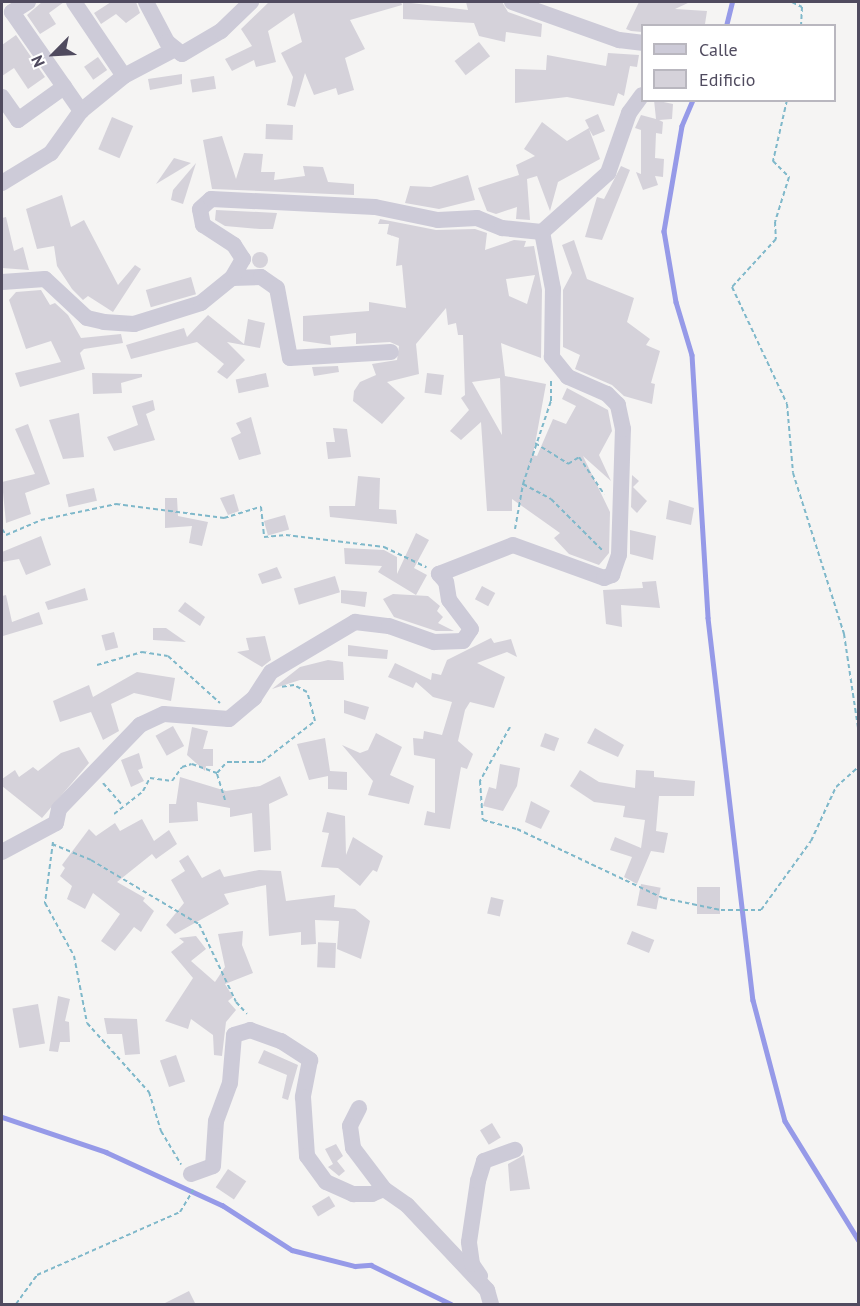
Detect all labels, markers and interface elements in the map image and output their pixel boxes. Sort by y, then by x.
north arrow [24,24,84,84]
legend [641,24,836,102]
text: Calle [699,38,738,61]
text: N [26,52,49,70]
text: Edificio [699,68,755,91]

